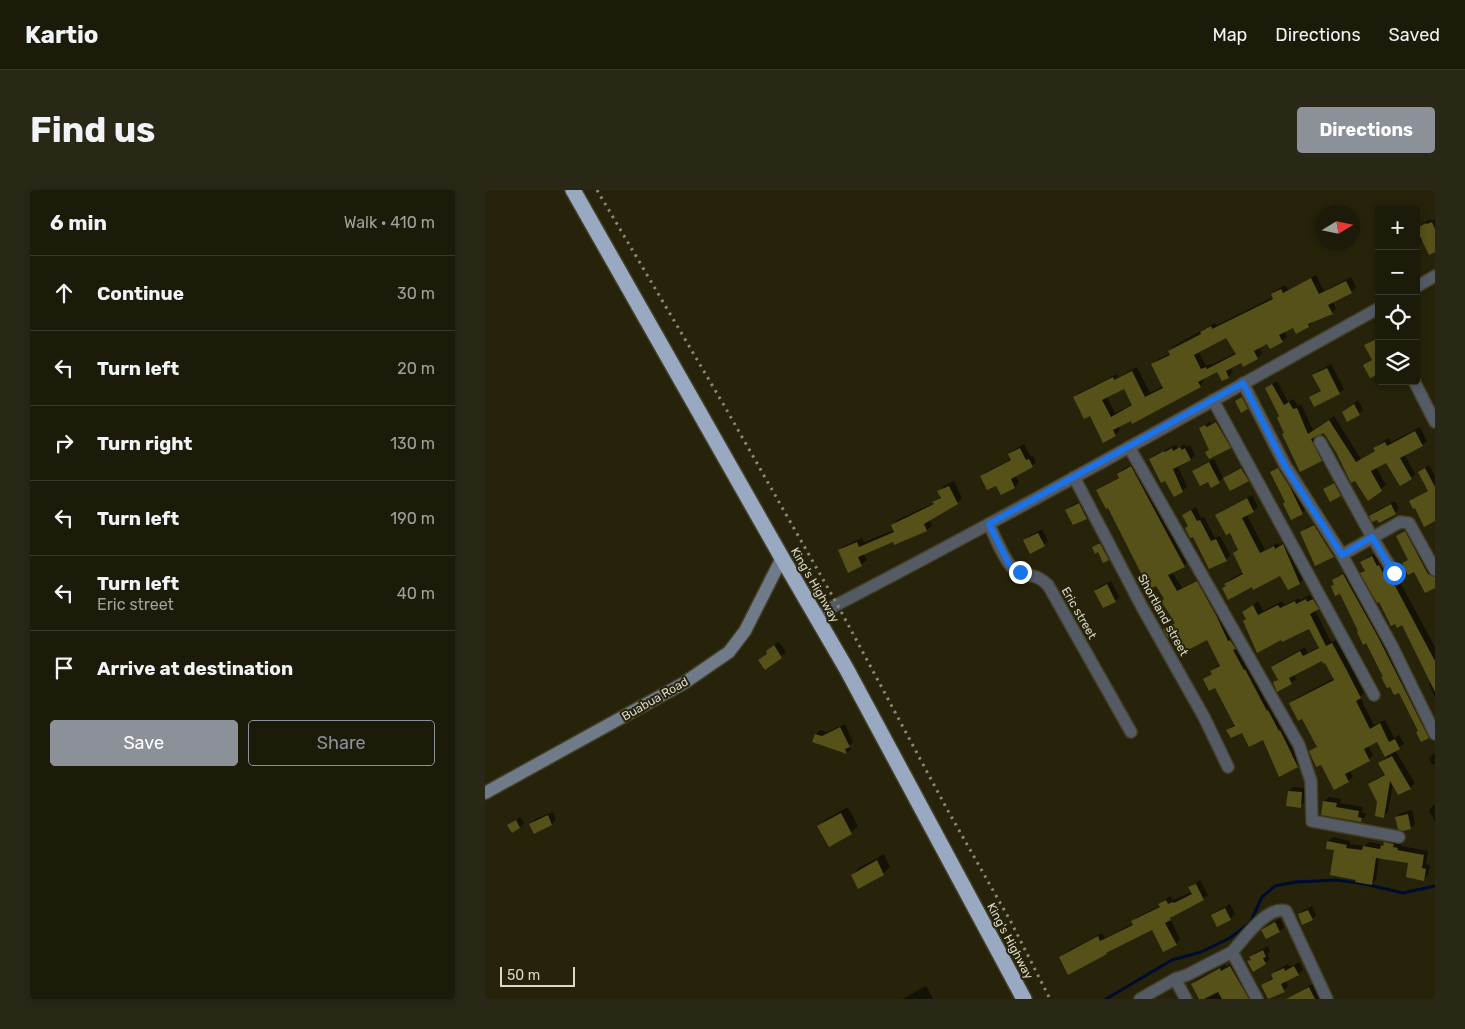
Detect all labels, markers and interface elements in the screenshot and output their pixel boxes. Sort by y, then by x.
text: Kartio [25,21,99,49]
text: Map [1212,24,1247,46]
text: Directions [1275,24,1361,46]
text: Saved [1389,24,1440,46]
button: Directions [1297,107,1435,153]
text: Find us [30,109,155,151]
north arrow [1315,205,1360,250]
map controls [1375,205,1420,385]
button: + [1375,205,1420,250]
text: 6 min [50,210,107,235]
text: Walk · 410 m [344,213,435,232]
button: − [1375,250,1420,295]
icon: ahead [50,279,78,307]
text: Continue [97,282,184,305]
text: 30 m [397,284,435,303]
button: locate [1375,295,1420,340]
button: layers [1375,340,1420,385]
icon: left [50,354,78,382]
text: Turn left [97,357,179,380]
text: 20 m [397,359,435,378]
icon: right [50,429,78,457]
text: Turn right [97,432,192,455]
text: 130 m [390,434,435,453]
icon: left [50,504,78,532]
text: Turn left [97,507,179,530]
text: 190 m [390,509,435,528]
street label: King's Highway [788,545,842,625]
route end [1009,561,1032,584]
route start [1383,562,1406,585]
text: Turn left [97,572,179,595]
street label: Shortland street [1135,572,1191,659]
icon: left [50,579,78,607]
text: 40 m [397,584,435,603]
street label: Eric street [1059,585,1100,642]
text: Eric street [97,595,174,614]
icon: arrive [50,654,78,682]
text: Arrive at destination [97,657,293,680]
street label: Buabua Road [619,674,691,724]
button: Save [50,720,238,766]
button: Share [248,720,435,766]
street label: King's Highway [984,900,1036,982]
scale bar [500,964,575,987]
text: 50 m [507,967,540,984]

